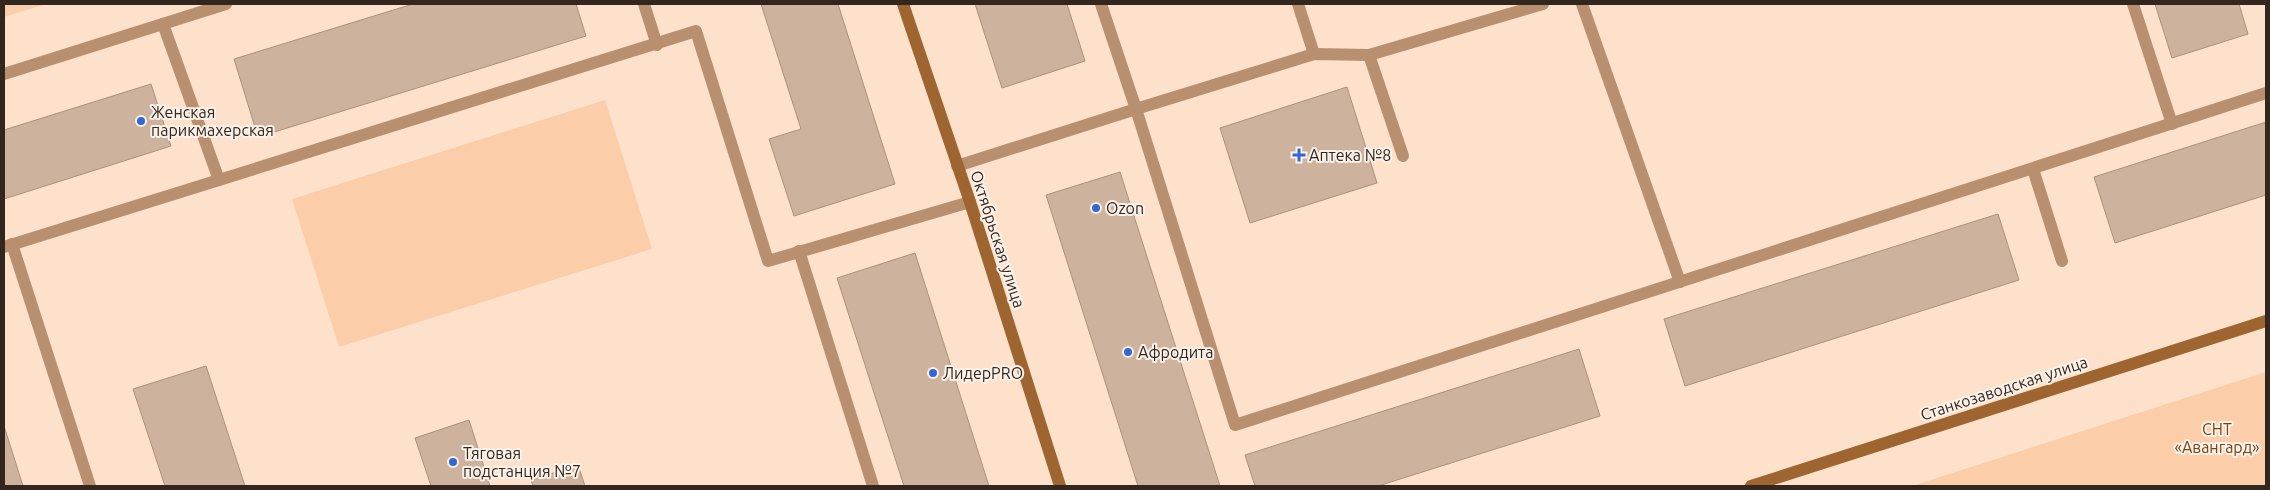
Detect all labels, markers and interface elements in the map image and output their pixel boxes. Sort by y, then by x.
place label: Женская парикмахерская [151,103,274,139]
marker: Женская парикмахерская [135,115,147,127]
place label: Аптека №8 [1309,146,1391,164]
marker: Аптека №8 [1293,149,1305,161]
street label: Октябрьская улица [967,168,1029,310]
place label: Ozon [1106,199,1144,217]
marker: Ozon [1090,202,1102,214]
place label: Афродита [1138,343,1213,361]
marker: Афродита [1122,346,1134,358]
street label: Станкозаводская улица [1918,352,2090,424]
place label: ЛидерPRO [943,364,1023,382]
marker: ЛидерPRO [927,367,939,379]
park label: СНТ «Авангард» [2174,420,2260,456]
place label: Тяговая подстанция №7 [463,444,581,480]
marker: Тяговая подстанция №7 [447,456,459,468]

